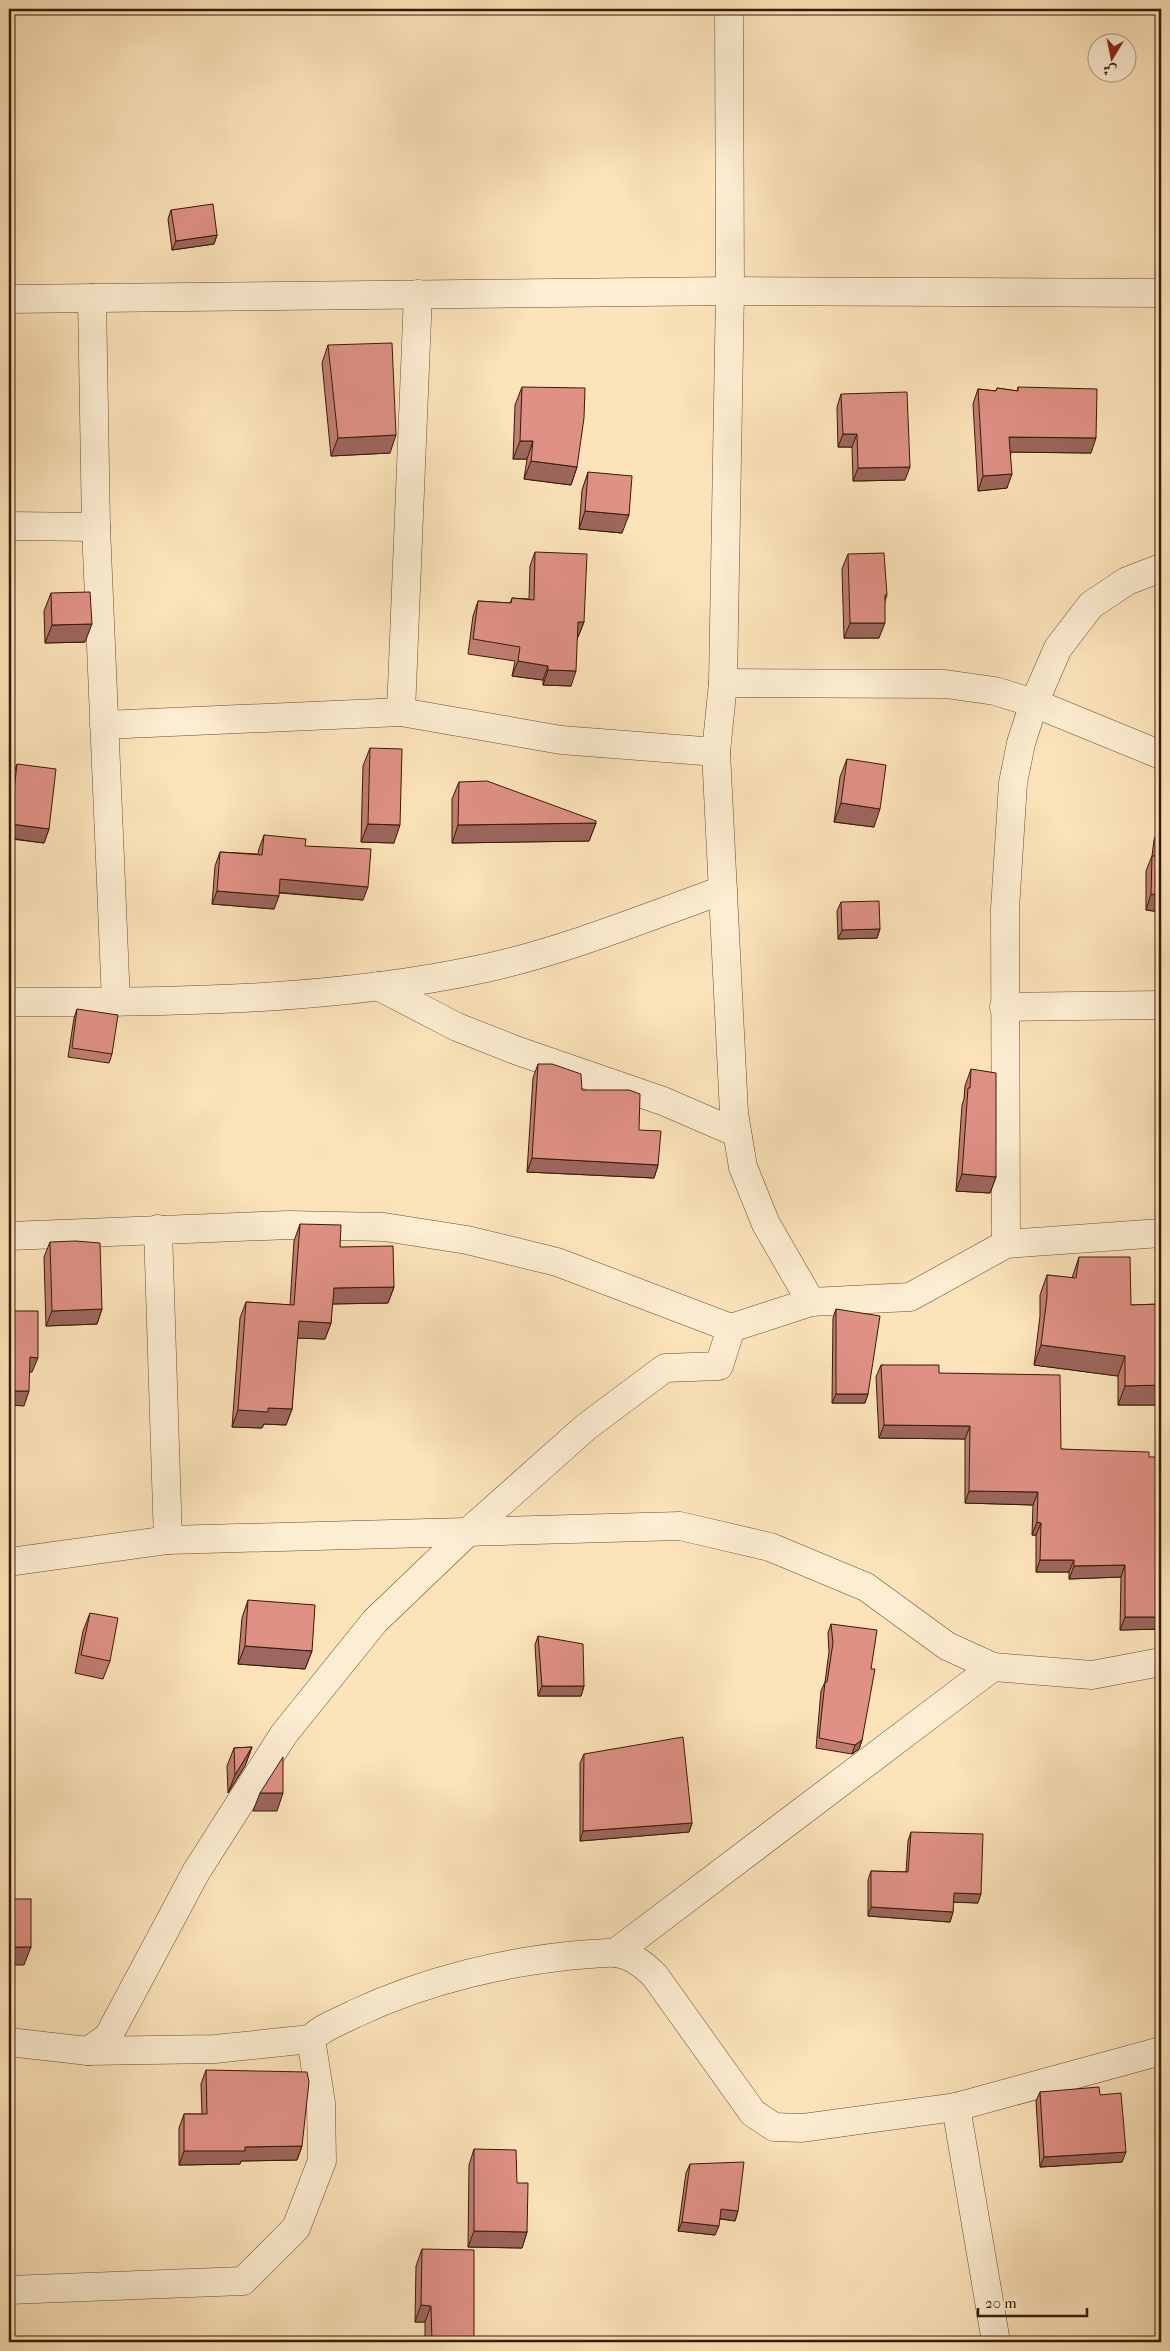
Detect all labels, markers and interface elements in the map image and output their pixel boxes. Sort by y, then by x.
north arrow [1088,32,1138,82]
text: ش [1101,61,1118,80]
scale bar [978,2286,1086,2318]
text: 20 m [985,2294,1017,2312]

